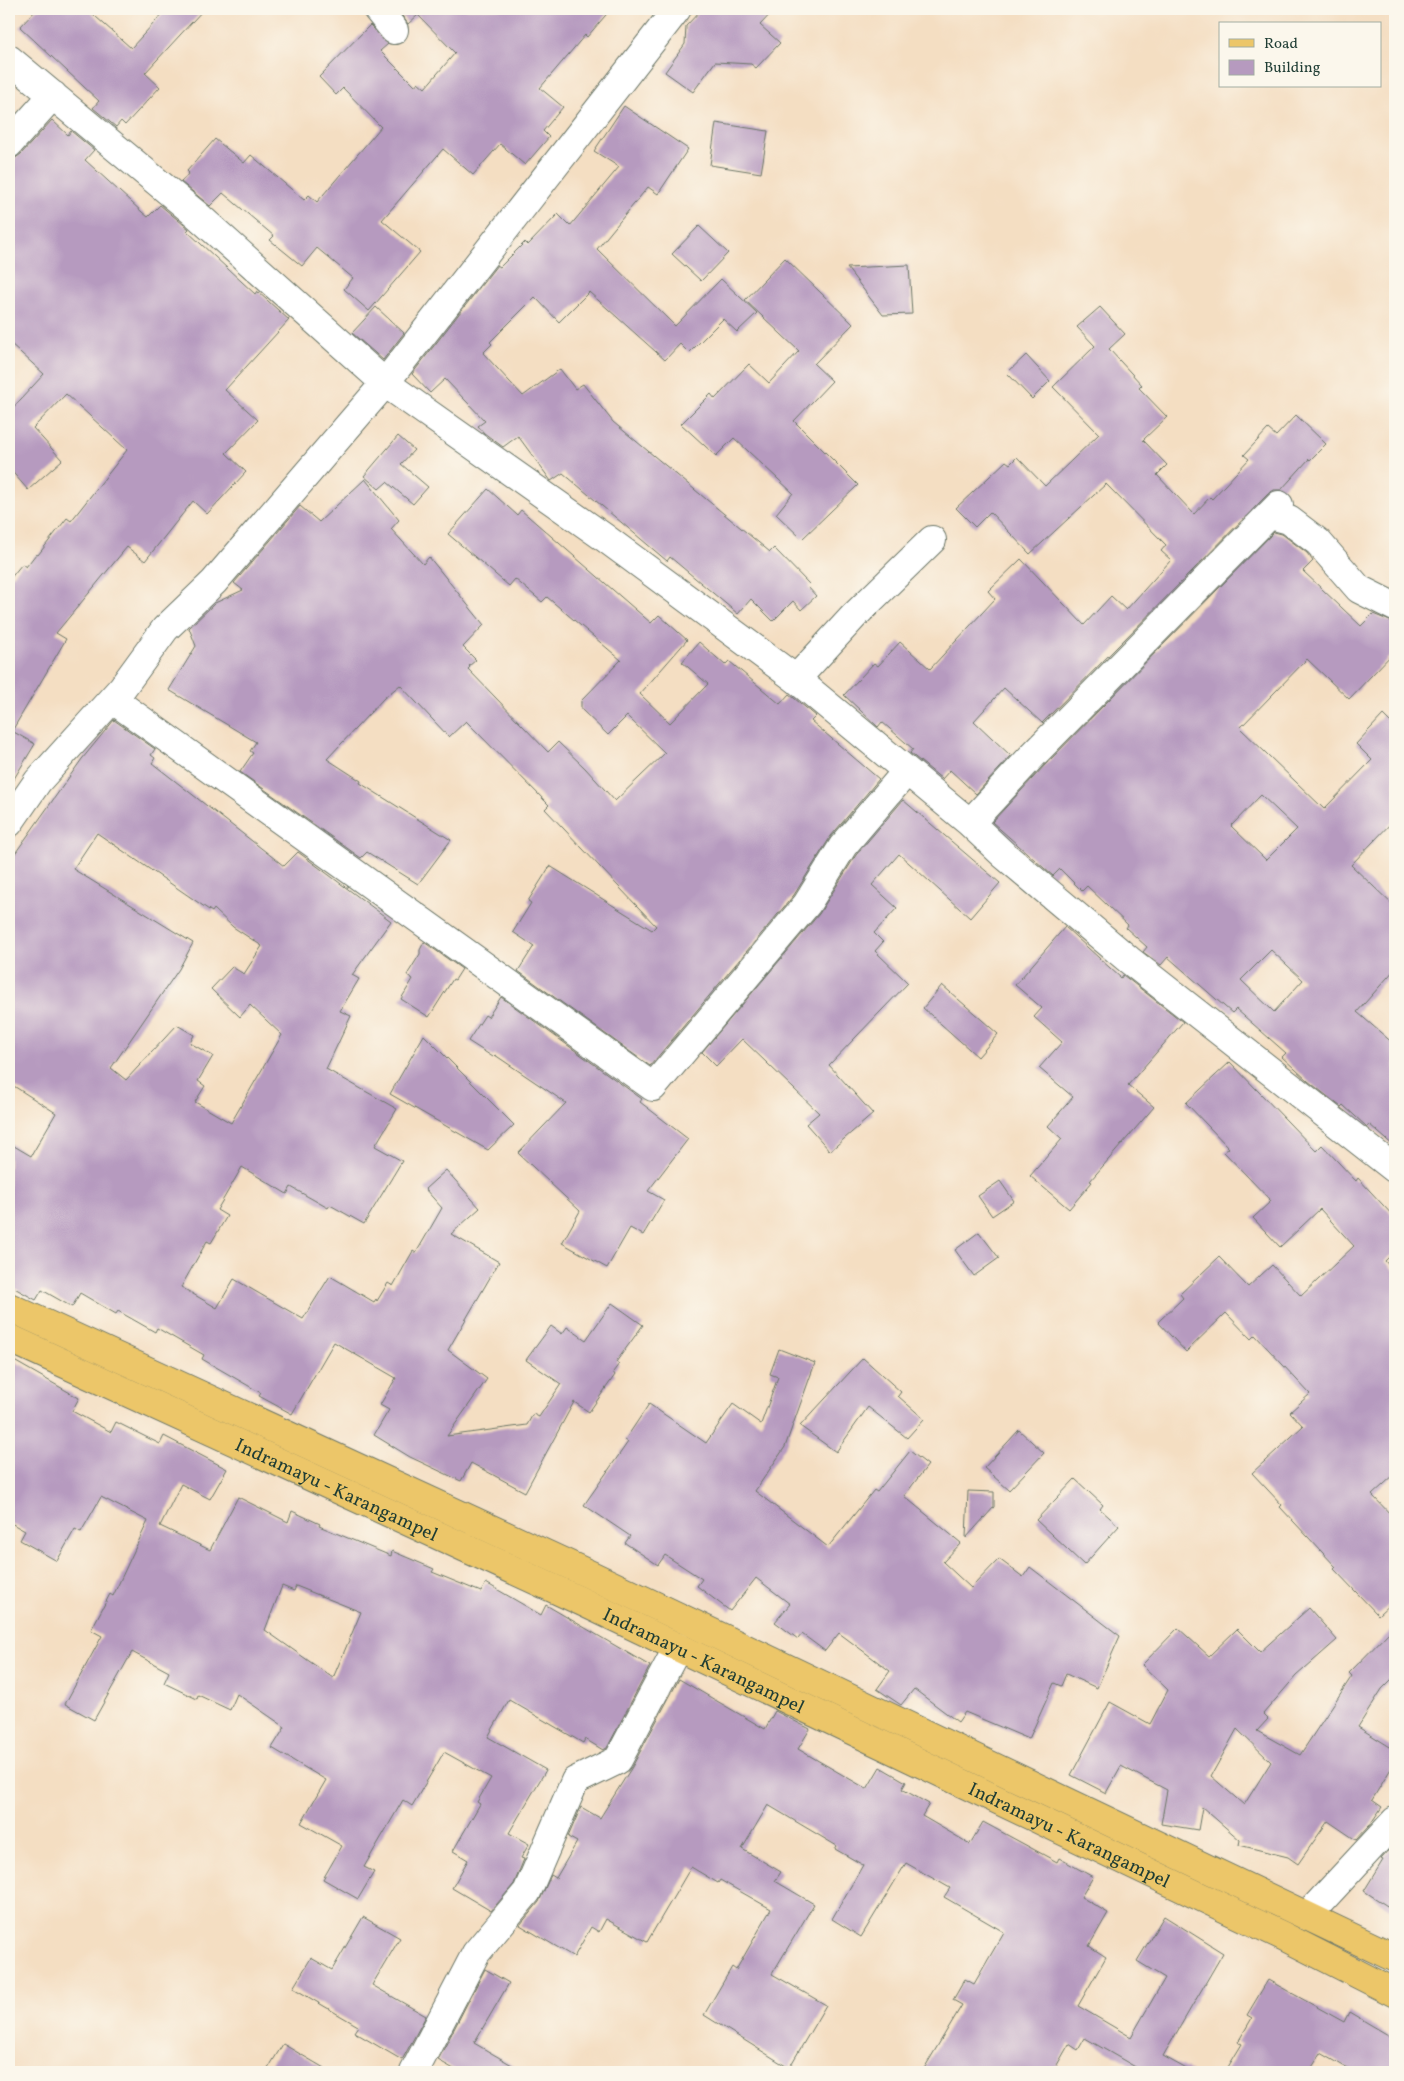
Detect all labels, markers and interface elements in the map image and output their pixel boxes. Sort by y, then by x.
legend [1219,22,1382,88]
text: Road [1264,34,1298,55]
text: Building [1264,58,1321,79]
street label: Indramayu - Karangampel [231,1433,442,1549]
street label: Indramayu - Karangampel [598,1602,809,1721]
street label: Indramayu - Karangampel [964,1777,1174,1895]

